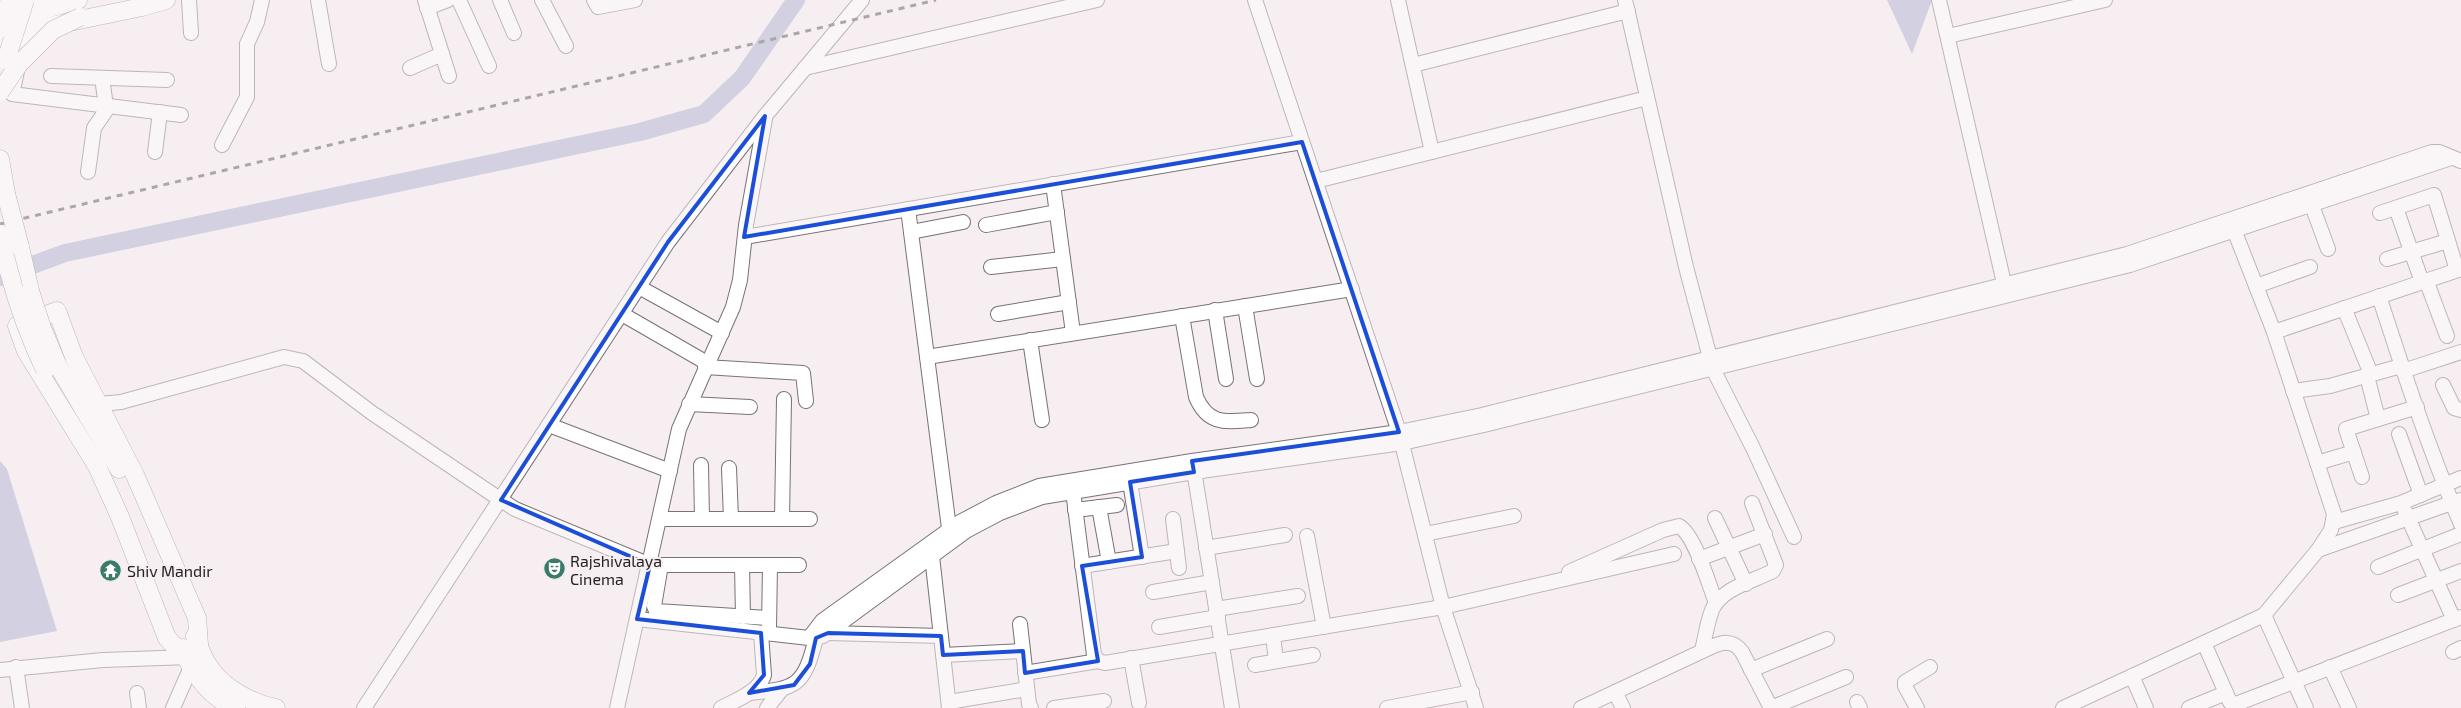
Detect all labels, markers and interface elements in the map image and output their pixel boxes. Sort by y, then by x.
place label: Rajshivalaya Cinema [570,551,662,588]
theatre icon: Rajshivalaya Cinema [542,557,566,581]
temple icon: Shiv Mandir [99,558,123,582]
place label: Shiv Mandir [127,561,213,580]

